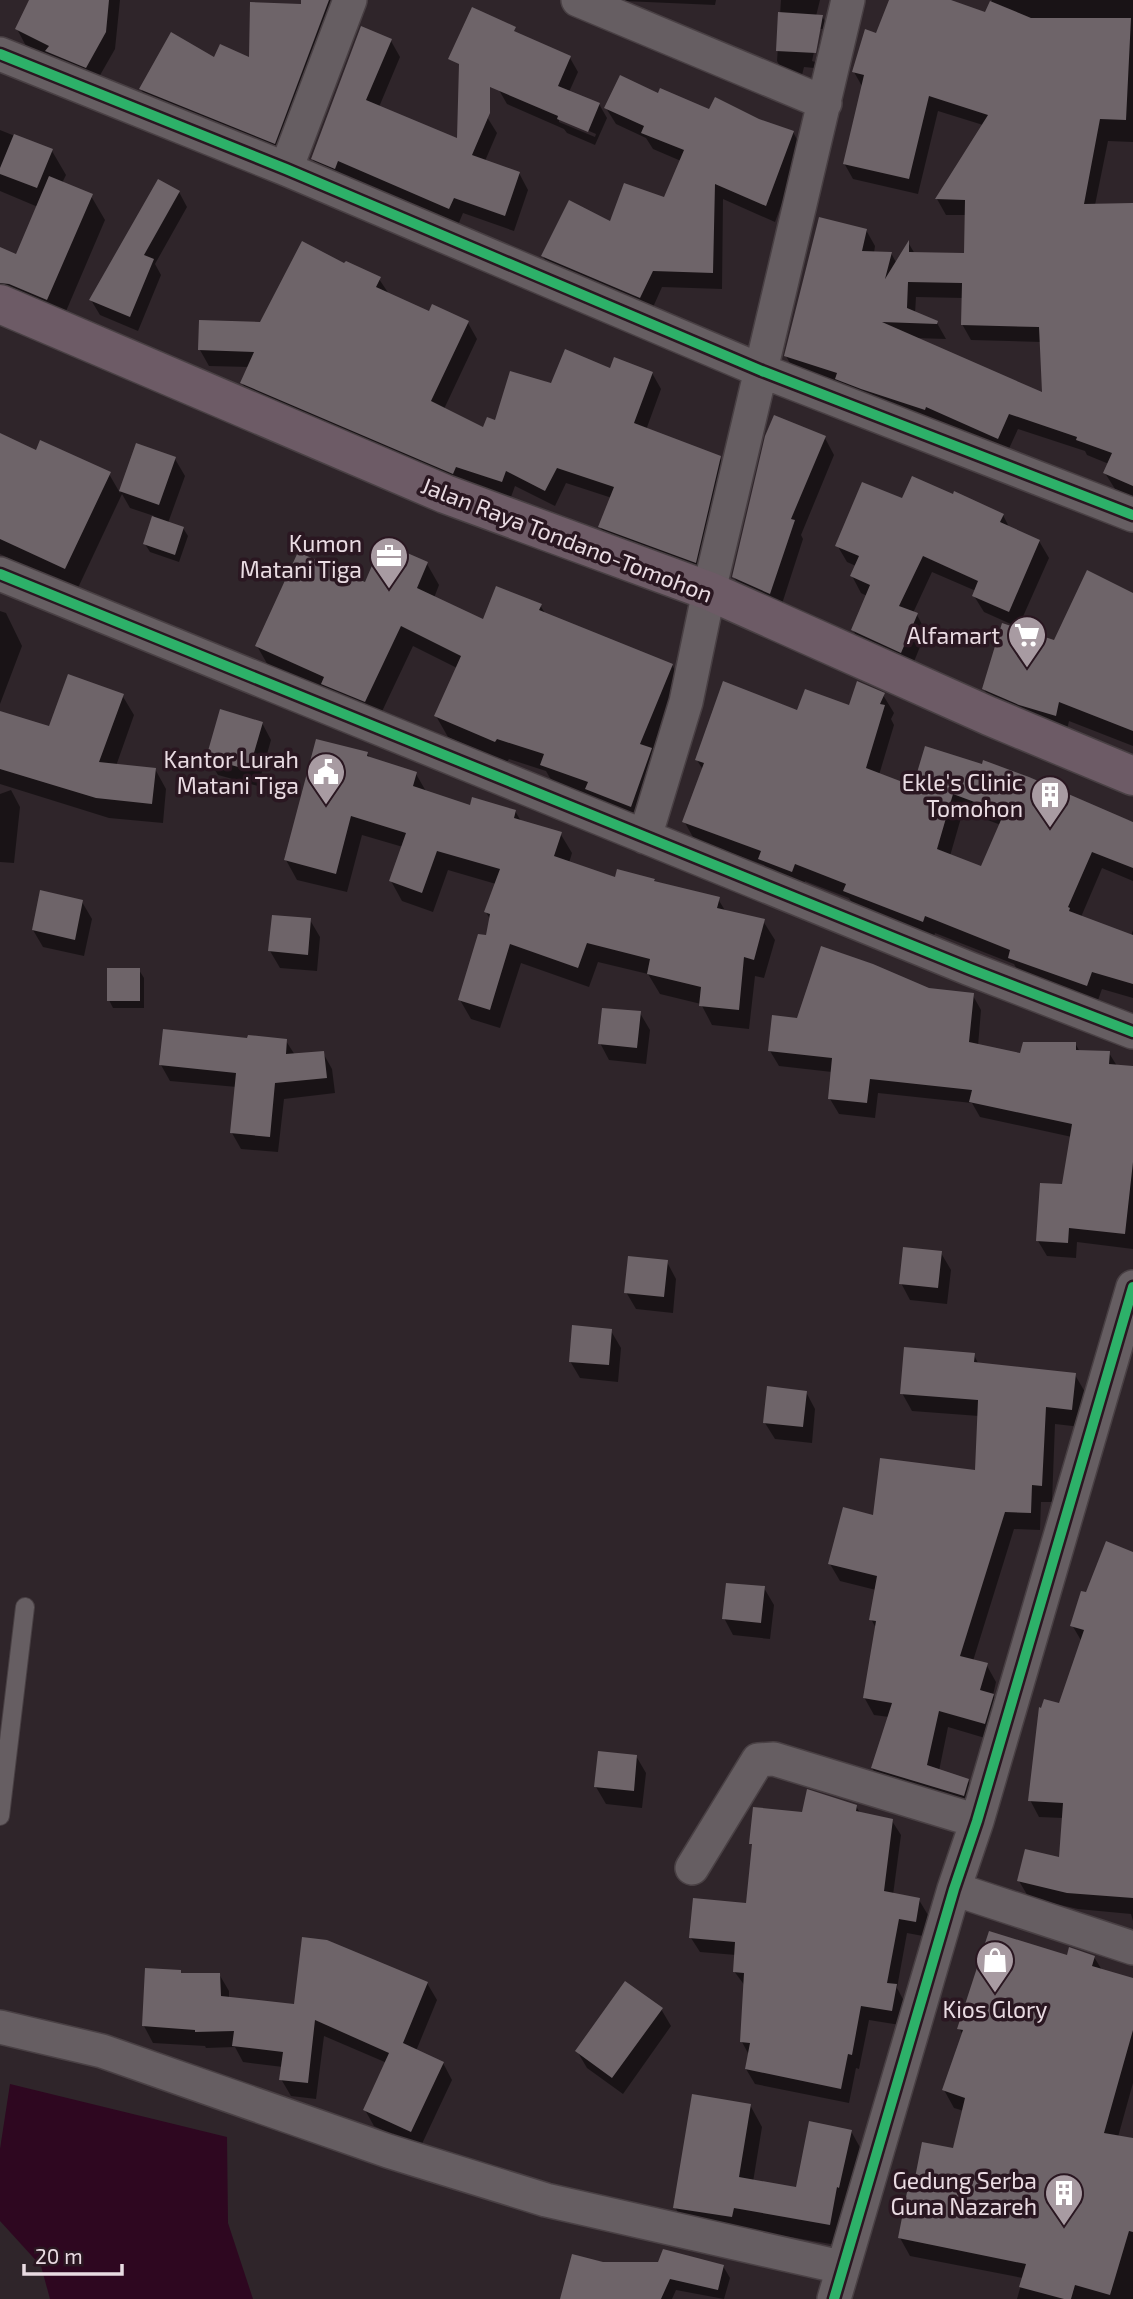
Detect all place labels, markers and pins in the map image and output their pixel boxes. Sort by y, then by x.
place label: Kumon Matani Tiga [240,529,362,583]
office icon: Kumon Matani Tiga [368,535,410,590]
supermarket icon: Alfamart [1006,614,1048,669]
place label: Alfamart [907,621,1000,649]
place label: Kantor Lurah Matani Tiga [164,745,299,799]
public building icon: Kantor Lurah Matani Tiga [305,751,347,806]
place label: Ekle's Clinic Tomohon [902,768,1023,822]
building icon: Ekle's Clinic Tomohon [1029,774,1071,829]
shop icon: Kios Glory [974,1939,1016,1994]
place label: Kios Glory [943,1995,1047,2023]
place label: Gedung Serba Guna Nazareh [890,2166,1037,2220]
building icon: Gedung Serba Guna Nazareh [1043,2172,1085,2227]

